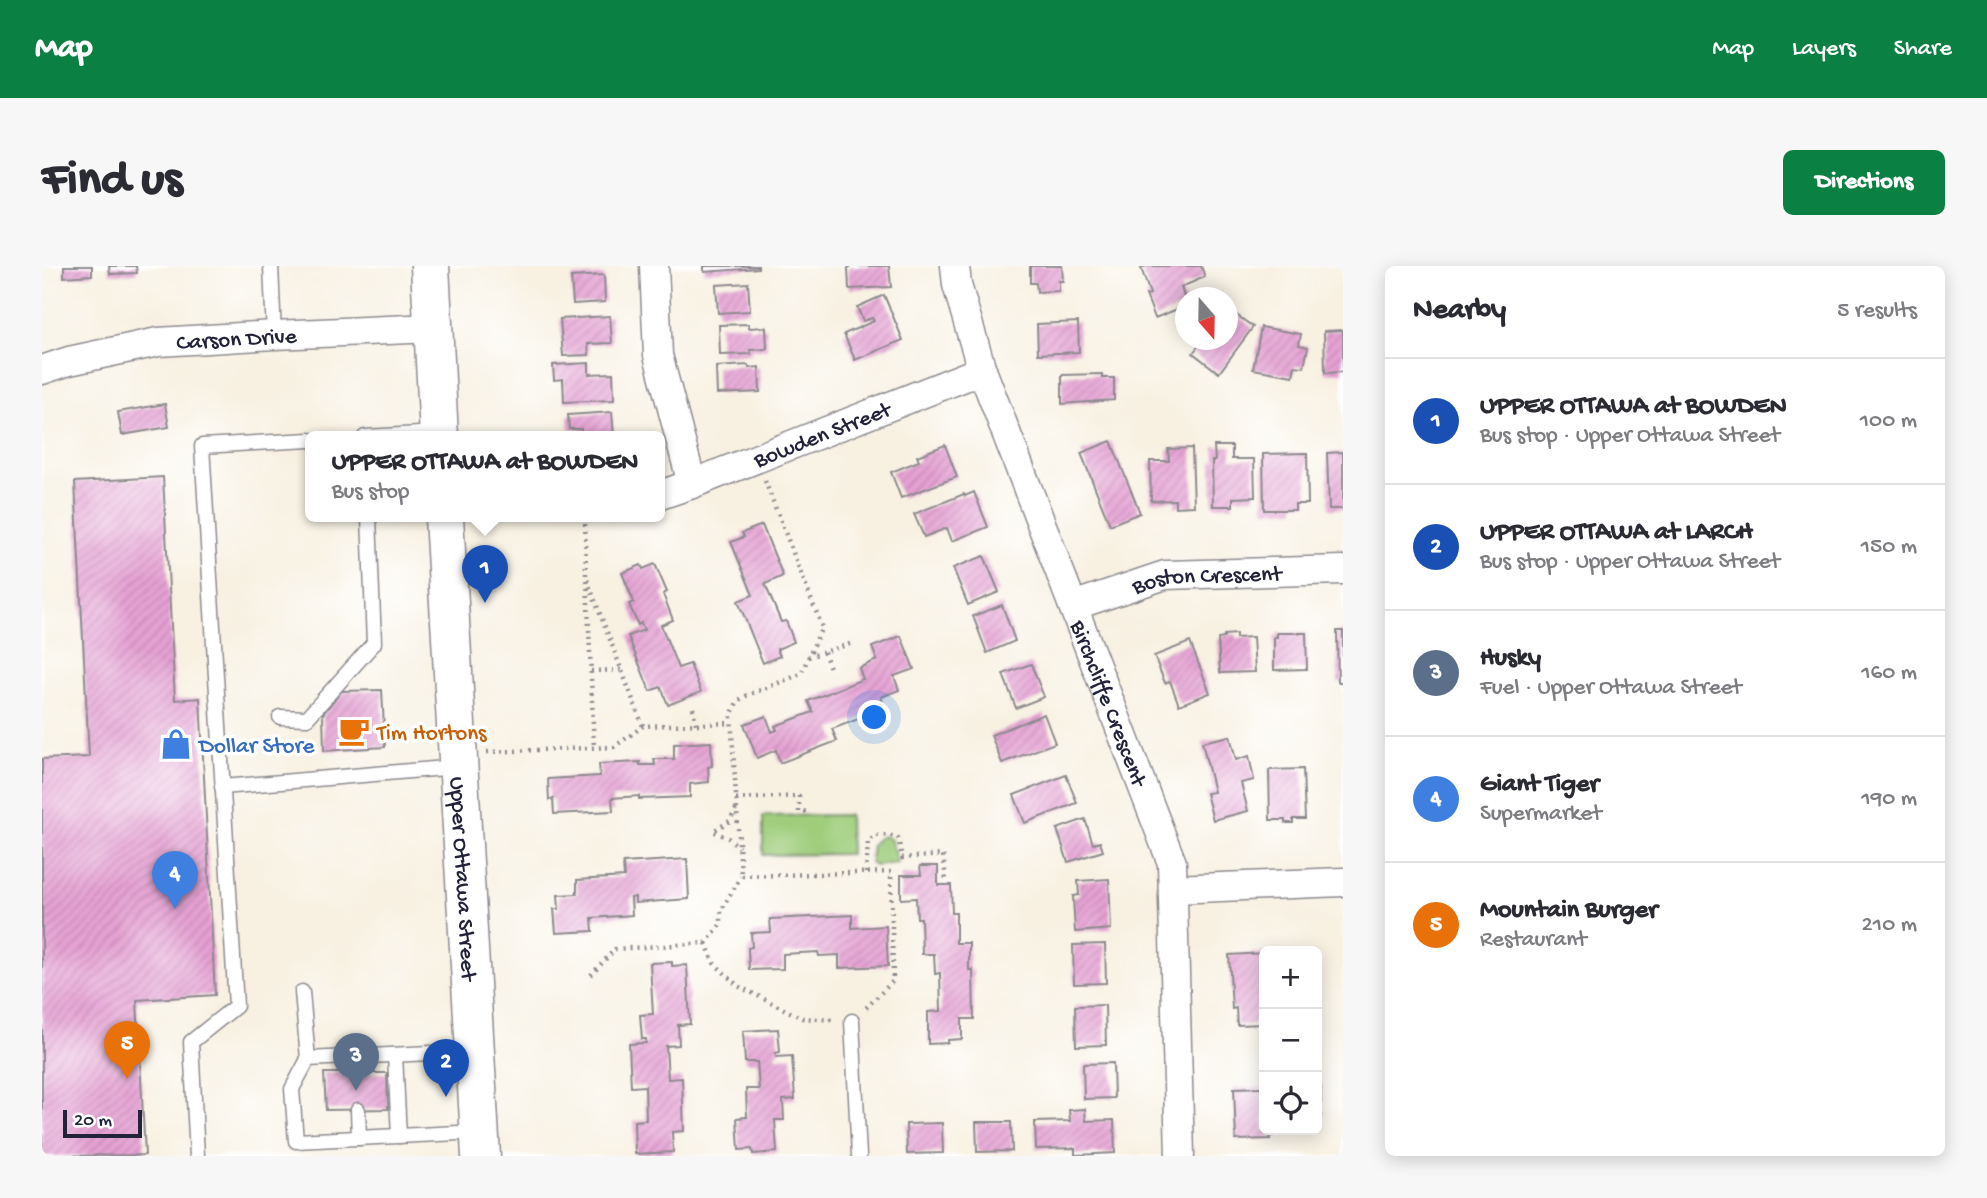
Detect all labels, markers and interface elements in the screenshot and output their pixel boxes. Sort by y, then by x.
text: Map [35,30,92,68]
text: Map [1712,35,1754,64]
text: Layers [1792,35,1856,64]
text: Share [1894,35,1952,64]
button: Directions [1783,150,1945,215]
text: Find us [42,153,182,211]
north arrow [1175,287,1238,350]
text: Nearby [1413,294,1506,329]
text: 5 results [1837,298,1917,325]
street label: Carson Drive [176,324,298,358]
text: UPPER OTTAWA at BOWDEN [1480,392,1787,423]
street label: Bowden Street [750,397,897,476]
text: 1 [1431,408,1441,435]
text: 100 m [1860,408,1917,435]
text: Bus stop · Upper Ottawa Street [1480,423,1780,450]
popup [305,431,665,522]
text: UPPER OTTAWA at BOWDEN [332,448,638,479]
text: Bus stop [332,479,409,506]
text: UPPER OTTAWA at LARCH [1480,518,1753,549]
text: 2 [1430,534,1442,561]
text: 150 m [1861,534,1917,561]
pin: 1 [462,545,508,603]
text: Bus stop · Upper Ottawa Street [1480,549,1780,576]
street label: Boston Crescent [1128,562,1283,602]
street label: Birchcliffe Crescent [1062,616,1152,792]
text: Husky [1480,644,1541,675]
text: 3 [1430,660,1442,687]
text: 160 m [1861,660,1917,687]
text: Fuel · Upper Ottawa Street [1480,675,1742,702]
your location [857,700,891,734]
cafe icon: Tim Hortons [337,714,371,748]
place label: Tim Hortons [375,721,487,748]
shop icon: Dollar Store [159,727,193,761]
place label: Dollar Store [197,734,316,761]
text: Giant Tiger [1480,770,1599,801]
street label: Upper Ottawa Street [442,776,481,983]
text: 4 [1431,786,1441,813]
text: 190 m [1861,786,1917,813]
text: Supermarket [1480,801,1602,828]
pin: 4 [152,851,198,909]
text: Mountain Burger [1480,896,1657,927]
text: 5 [1430,912,1442,939]
text: 210 m [1862,912,1917,939]
text: Restaurant [1480,927,1587,954]
map controls [1259,946,1322,1135]
button: + [1259,946,1322,1009]
button: − [1259,1009,1322,1072]
pin: 5 [104,1021,150,1079]
pin: 3 [333,1033,379,1091]
pin: 2 [423,1039,469,1097]
button: locate [1259,1072,1322,1135]
scale bar [63,1107,142,1139]
text: 20 m [74,1110,112,1133]

